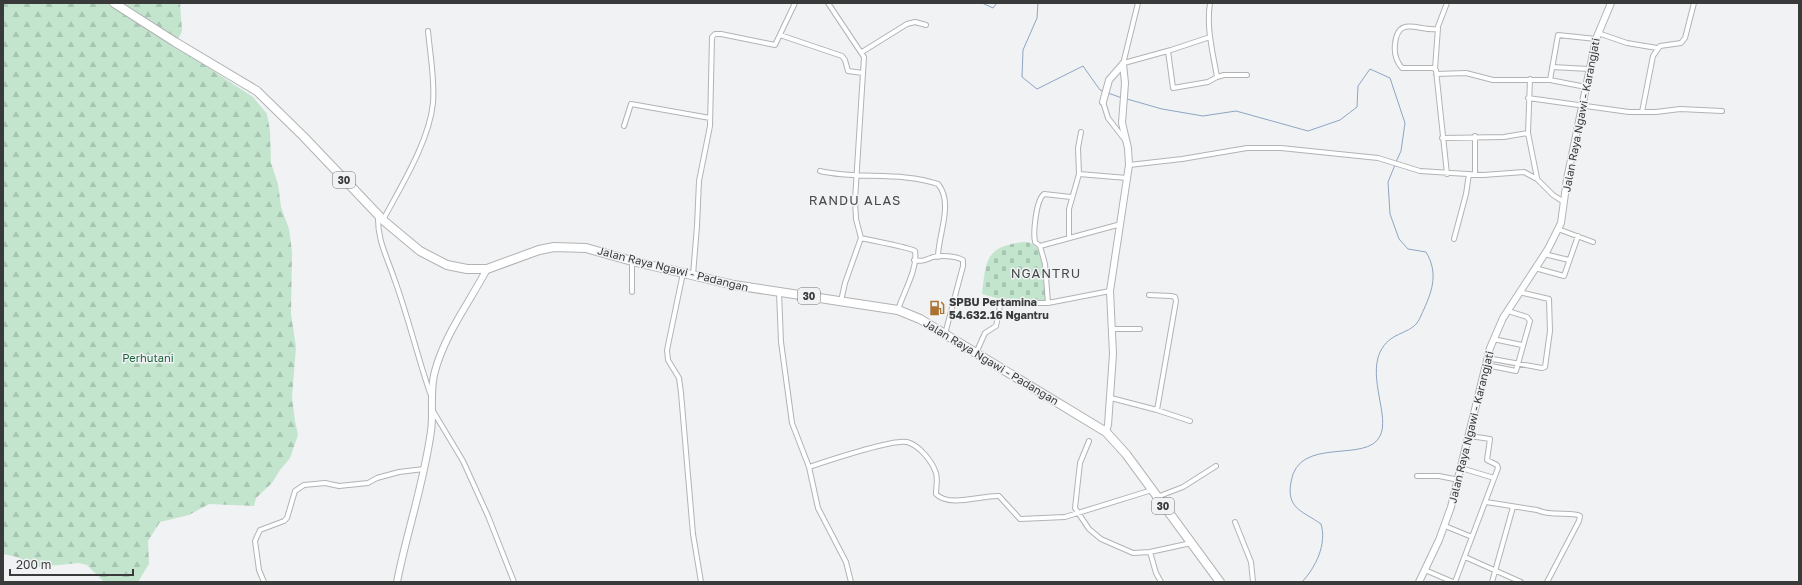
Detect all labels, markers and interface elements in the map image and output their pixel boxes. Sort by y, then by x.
street label: Jalan Raya Ngawi - Karangjati [1559,37,1602,193]
road number: 30 [333,172,355,188]
district label: RANDU ALAS [809,192,901,208]
street label: Jalan Raya Ngawi - Padangan [596,243,750,294]
district label: NGANTRU [1011,265,1081,281]
road number: 30 [798,288,820,304]
place label: SPBU Pertamina 54.632.16 Ngantru [949,295,1049,321]
fuel station icon: SPBU Pertamina 54.632.16 Ngantru [928,299,946,317]
street label: Jalan Raya Ngawi - Padangan [921,316,1061,407]
street label: Jalan Raya Ngawi - Karangjati [1445,349,1496,504]
park label: Perhutani [122,351,174,364]
road number: 30 [1152,498,1174,514]
scale bar [10,551,133,577]
text: 200 m [16,557,51,572]

